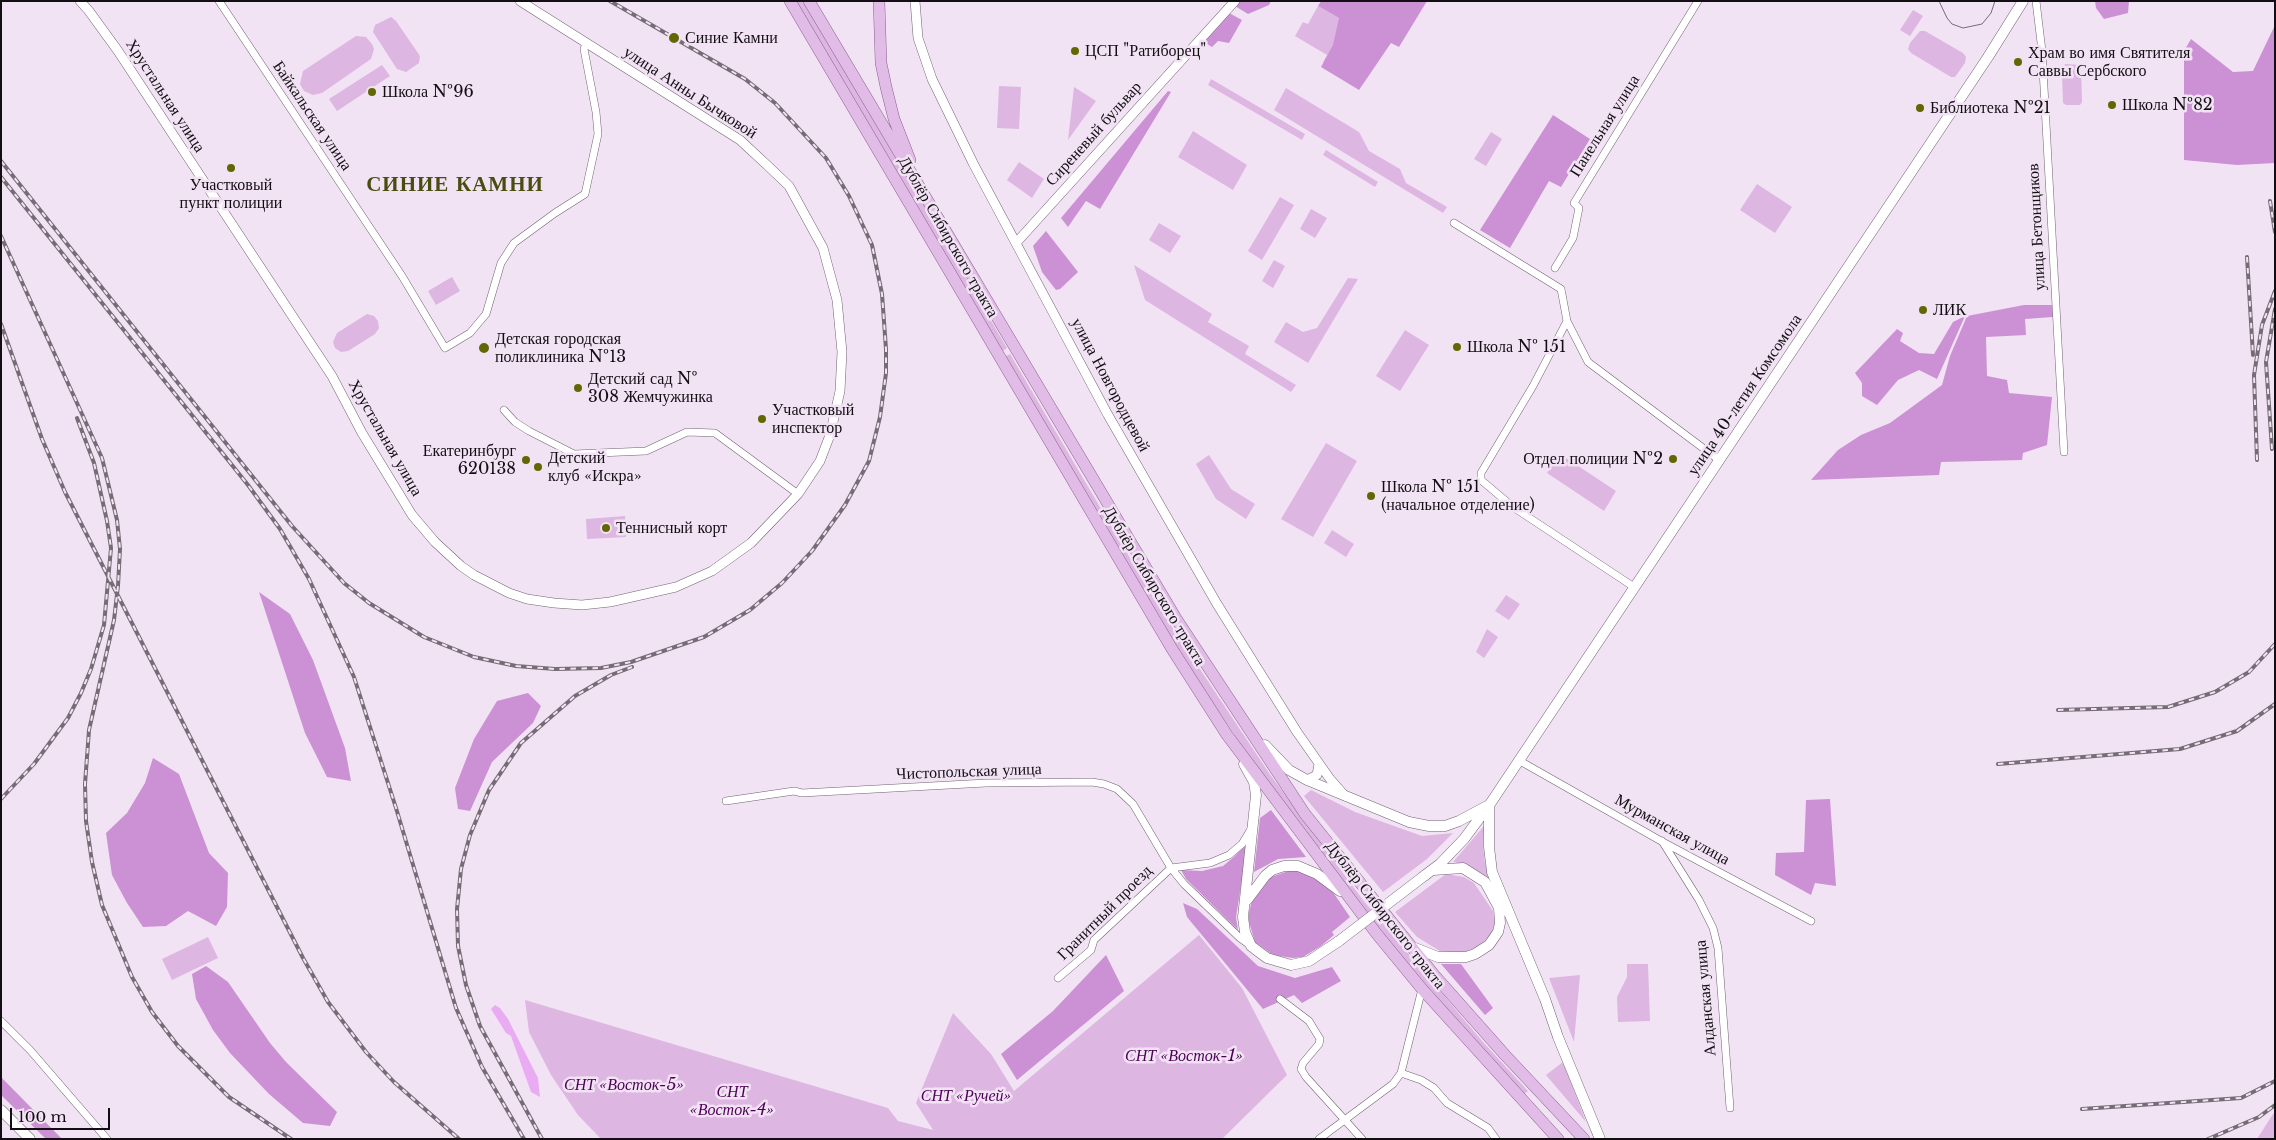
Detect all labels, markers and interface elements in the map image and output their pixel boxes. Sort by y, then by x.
place label: Синие Камни [685,28,778,48]
marker: Синие Камни [667,31,681,45]
street label: Хрустальная улица [121,36,209,156]
place label: ЦСП "Ратиборец" [1085,41,1206,61]
street label: улица Анны Бычковой [620,43,760,143]
place label: Храм во имя Святителя Саввы Сербского [2028,43,2190,81]
marker: ЦСП "Ратиборец" [1069,45,1081,57]
marker: Храм во имя Святителя Саввы Сербского [2012,56,2024,68]
street label: Байкальская улица [268,58,356,174]
street label: Панельная улица [1566,71,1644,181]
street label: Сиреневый бульвар [1042,78,1146,190]
place label: Школа №96 [382,82,474,102]
marker: Школа №96 [366,86,378,98]
place label: Школа №82 [2122,95,2213,115]
place label: Библиотека №21 [1930,98,2051,118]
marker: Школа №82 [2106,99,2118,111]
marker: Библиотека №21 [1914,102,1926,114]
street label: Дублёр Сибирского тракта [894,153,1002,321]
marker: Участковый пункт полиции [225,162,237,174]
street label: улица Бетонщиков [2024,163,2050,291]
district label: СИНИЕ КАМНИ [365,172,545,198]
place label: Участковый пункт полиции [180,175,282,213]
place label: ЛИК [1933,300,1966,320]
marker: ЛИК [1917,304,1929,316]
street label: улица 40-летия Комсомола [1684,311,1806,479]
street label: улица Новгородцевой [1067,315,1153,455]
place label: Детская городская поликлиника №13 [495,329,626,367]
place label: Школа № 151 [1467,337,1566,357]
marker: Детская городская поликлиника №13 [477,341,491,355]
marker: Школа № 151 [1451,341,1463,353]
place label: Детский сад № 308 Жемчужинка [588,369,713,407]
street label: Хрустальная улица [344,376,426,500]
marker: Детский сад № 308 Жемчужинка [572,382,584,394]
place label: Участковый инспектор [772,400,854,438]
marker: Участковый инспектор [756,413,768,425]
place label: Екатеринбург 620138 [423,441,516,479]
place label: Детский клуб «Искра» [548,448,641,486]
place label: Отдел полиции №2 [1523,449,1663,469]
marker: Отдел полиции №2 [1667,453,1679,465]
marker: Екатеринбург 620138 [520,454,532,466]
marker: Детский клуб «Искра» [532,461,544,473]
place label: Школа № 151 (начальное отделение) [1381,477,1535,515]
marker: Школа № 151 (начальное отделение) [1365,490,1377,502]
street label: Дублёр Сибирского тракта [1099,503,1209,669]
place label: Теннисный корт [616,518,727,538]
marker: Теннисный корт [600,522,612,534]
street label: Чистопольская улица [896,760,1042,784]
street label: Мурманская улица [1611,790,1733,870]
street label: Дублёр Сибирского тракта [1321,837,1449,993]
street label: Гранитный проезд [1054,862,1156,964]
street label: Алданская улица [1691,939,1721,1057]
park label: СНТ «Восток-1» [1125,1046,1243,1066]
park label: СНТ «Восток-5» [564,1075,684,1095]
park label: СНТ «Восток-4» [690,1082,774,1120]
park label: СНТ «Ручей» [921,1086,1011,1106]
scale bar [12,1098,112,1130]
text: 100 m [18,1107,67,1126]

